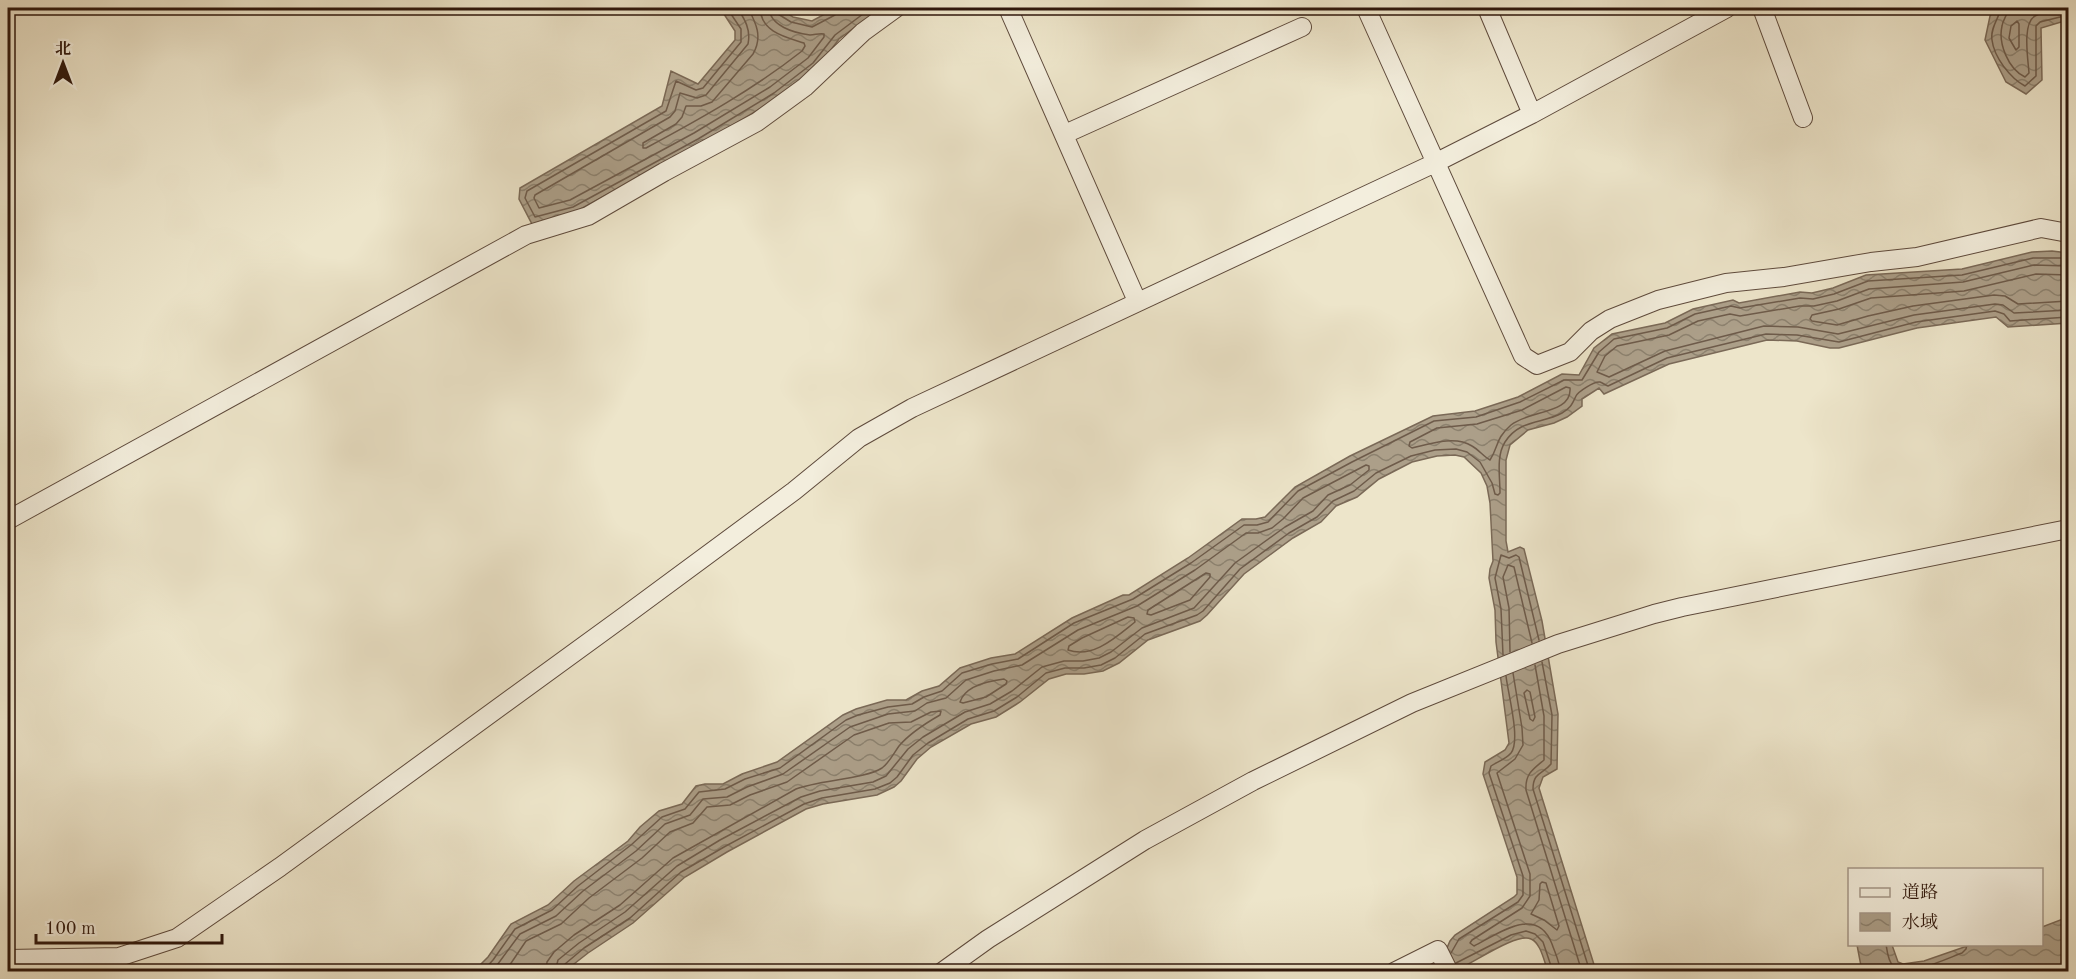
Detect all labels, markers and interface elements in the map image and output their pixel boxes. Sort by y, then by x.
north arrow [33,33,93,93]
text: 北 [55,40,71,58]
legend [1848,868,2043,946]
text: 道路 [1902,882,1938,902]
scale bar [36,907,222,945]
text: 水域 [1902,912,1938,932]
text: 100 m [45,920,96,938]

